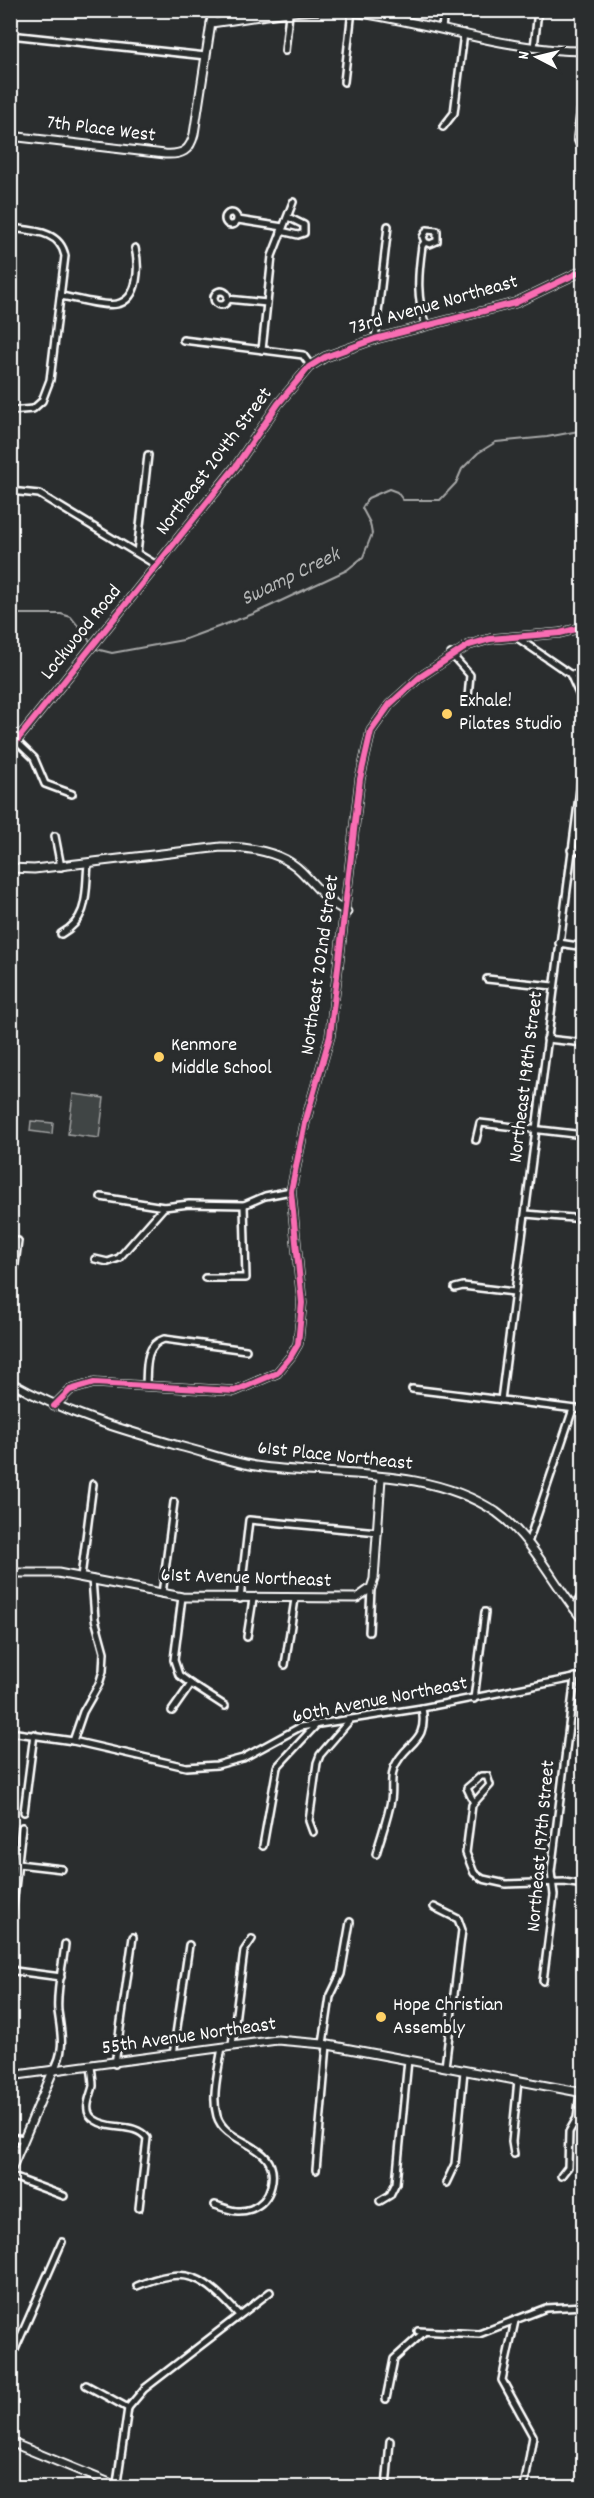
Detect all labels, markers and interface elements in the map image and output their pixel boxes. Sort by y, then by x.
north arrow [507,27,567,87]
text: N [513,50,537,61]
street label: 7th Place West [45,109,157,151]
street label: 73rd Avenue Northeast [347,269,521,343]
street label: Northeast 204th Street [150,382,280,542]
water label: Swamp Creek [236,540,348,615]
street label: Lockwood Road [35,579,129,687]
place label: Exhale! Pilates Studio [459,688,562,739]
marker: Exhale! Pilates Studio [440,707,454,721]
street label: Northeast 202nd Street [295,873,347,1057]
street label: Northeast 198th Street [503,990,551,1164]
place label: Kenmore Middle School [171,1032,272,1083]
marker: Kenmore Middle School [152,1050,166,1064]
street label: 61st Place Northeast [256,1435,414,1479]
street label: 61st Avenue Northeast [160,1562,332,1596]
street label: 60th Avenue Northeast [290,1670,470,1732]
street label: Northeast 197th Street [521,1759,563,1933]
place label: Hope Christian Assembly [393,1992,503,2043]
marker: Hope Christian Assembly [374,2010,388,2024]
street label: 55th Avenue Northeast [100,2011,278,2063]

